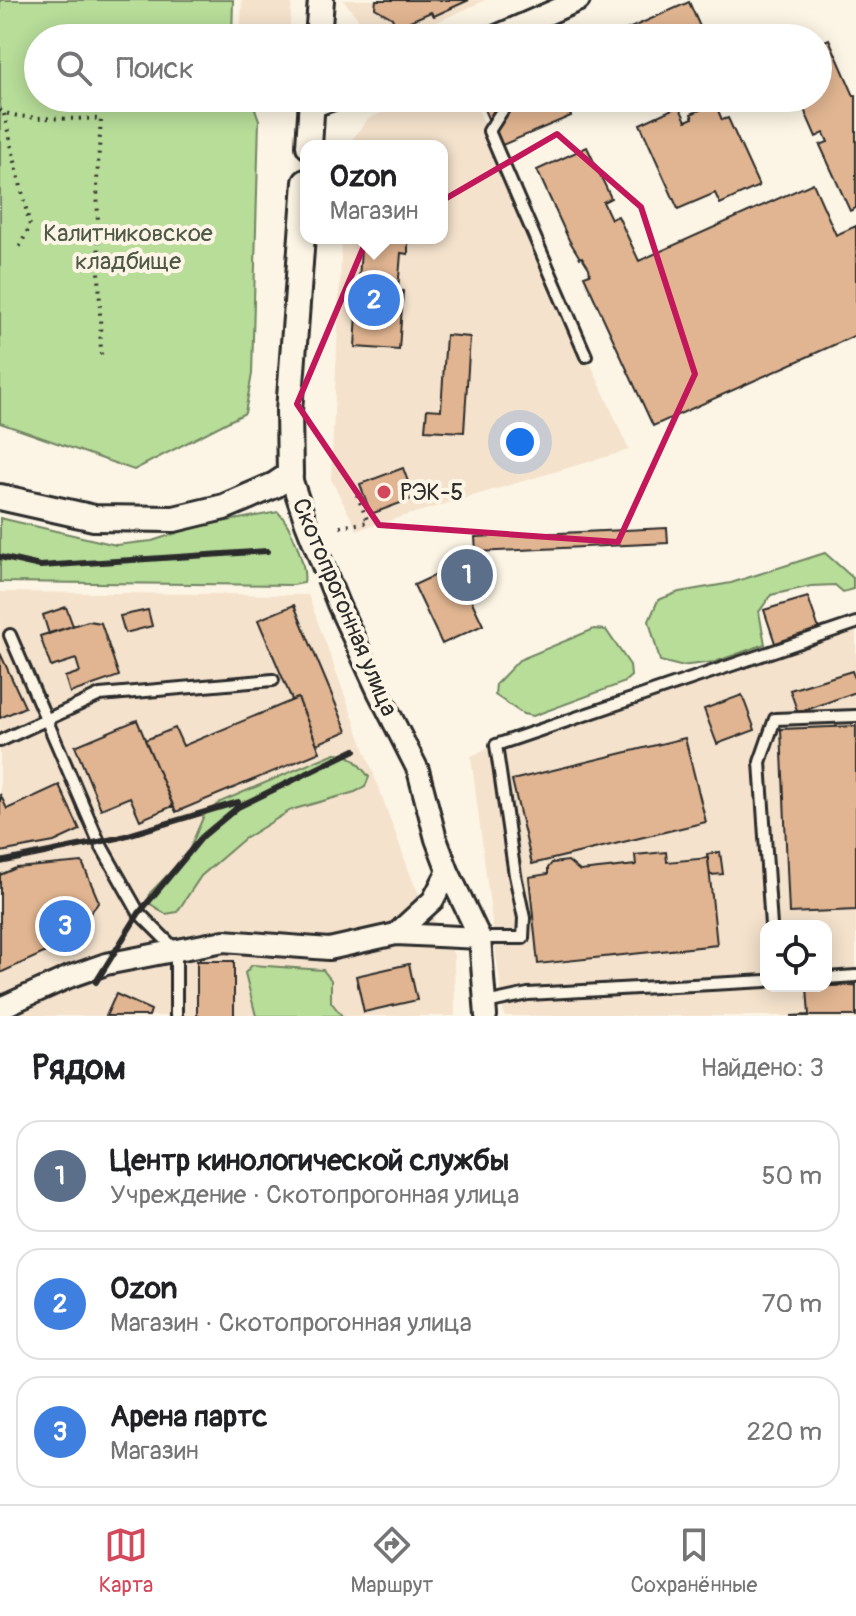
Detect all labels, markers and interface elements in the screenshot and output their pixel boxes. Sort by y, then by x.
search box [24,24,832,112]
icon: search [52,46,96,90]
text: Поиск [116,50,194,87]
popup [300,140,448,244]
text: Ozon [330,158,397,195]
text: Магазин [330,195,418,227]
park label: Калитниковское кладбище [43,219,213,276]
pin: 2 [348,270,400,330]
your location [500,422,540,462]
place label: РЭК-5 [400,478,463,507]
marker: РЭК-5 [375,483,393,501]
street label: Скотопрогонная улица [286,494,404,720]
pin: 1 [441,545,493,605]
pin: 3 [39,896,91,956]
map controls [760,920,832,992]
button: locate [760,920,832,992]
text: Рядом [32,1047,126,1090]
text: Найдено: 3 [701,1052,824,1084]
text: Центр кинологической службы [110,1142,509,1179]
text: 1 [55,1160,65,1192]
text: 50 m [761,1160,822,1192]
text: Учреждение · Скотопрогонная улица [110,1179,519,1211]
text: Ozon [110,1270,177,1307]
text: 2 [53,1288,67,1320]
text: 70 m [762,1288,822,1320]
text: Магазин · Скотопрогонная улица [110,1307,472,1339]
text: Арена партс [110,1398,268,1435]
text: 3 [53,1416,67,1448]
text: 220 m [746,1416,822,1448]
text: Магазин [110,1435,199,1467]
tab: Карта [99,1523,153,1599]
tab: Маршрут [350,1523,433,1599]
tab: Сохранённые [631,1523,757,1599]

